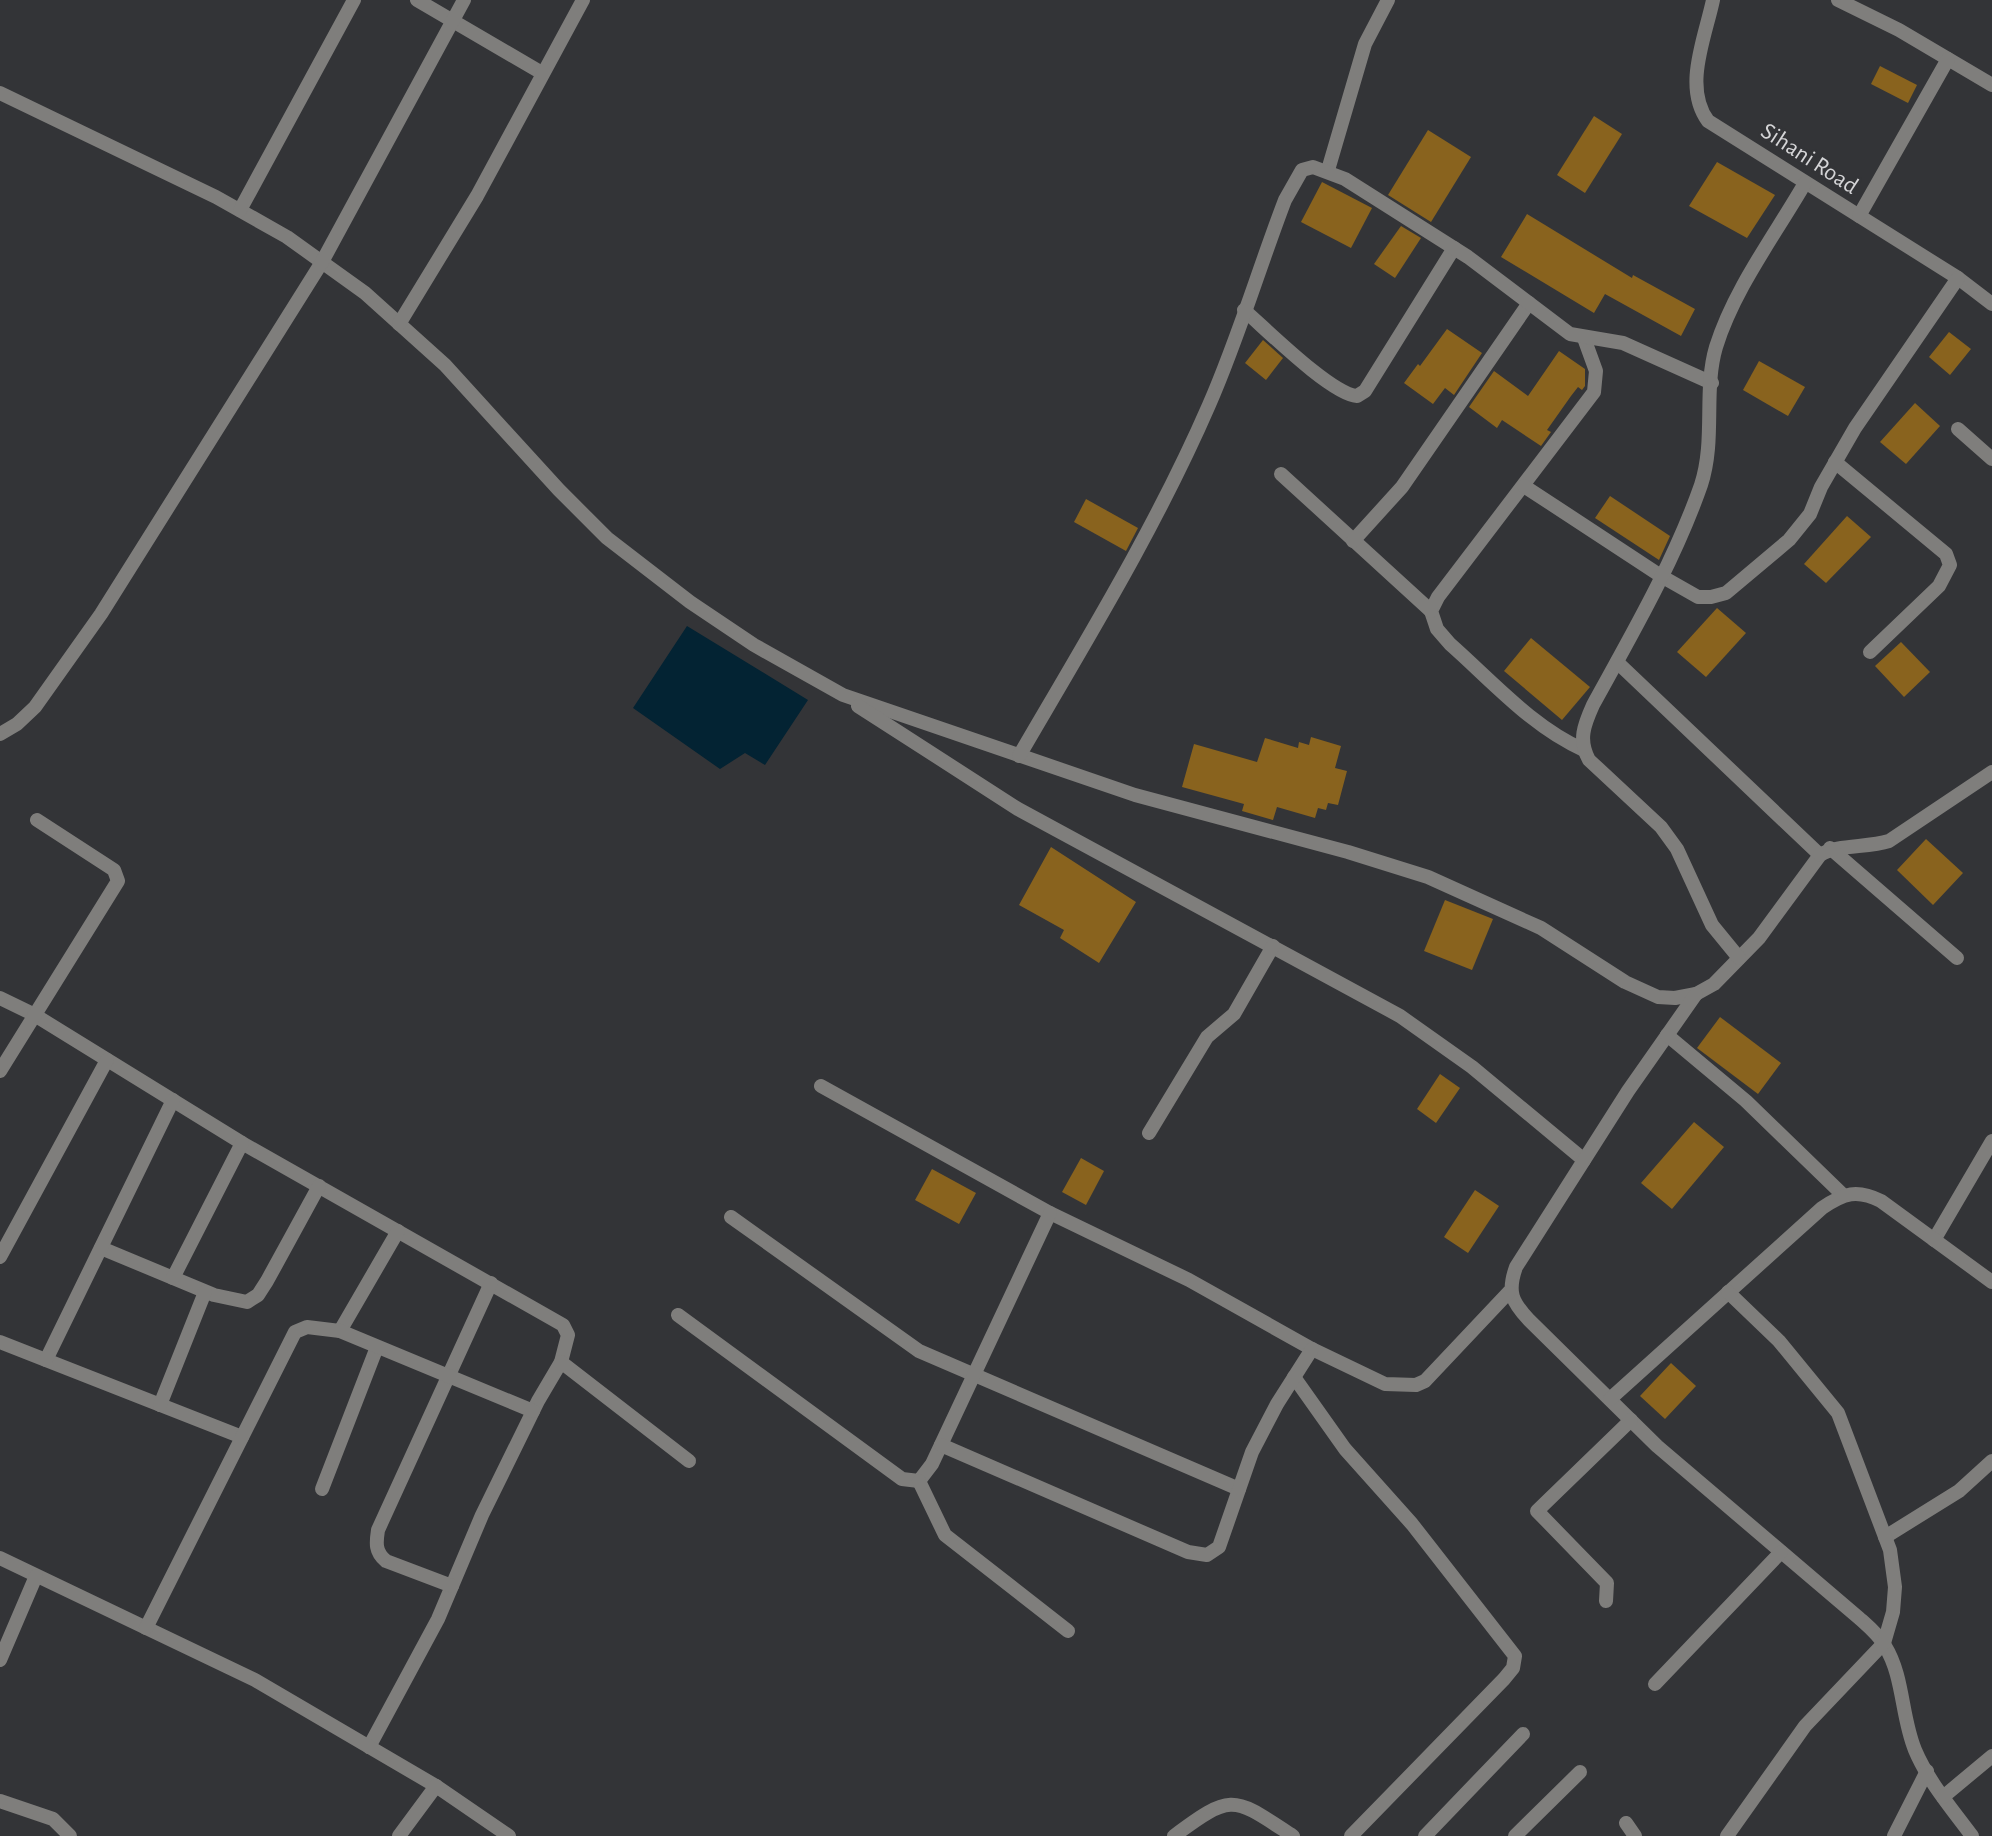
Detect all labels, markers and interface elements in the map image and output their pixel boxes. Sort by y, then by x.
street label: Sihani Road [1757,119,1862,199]

